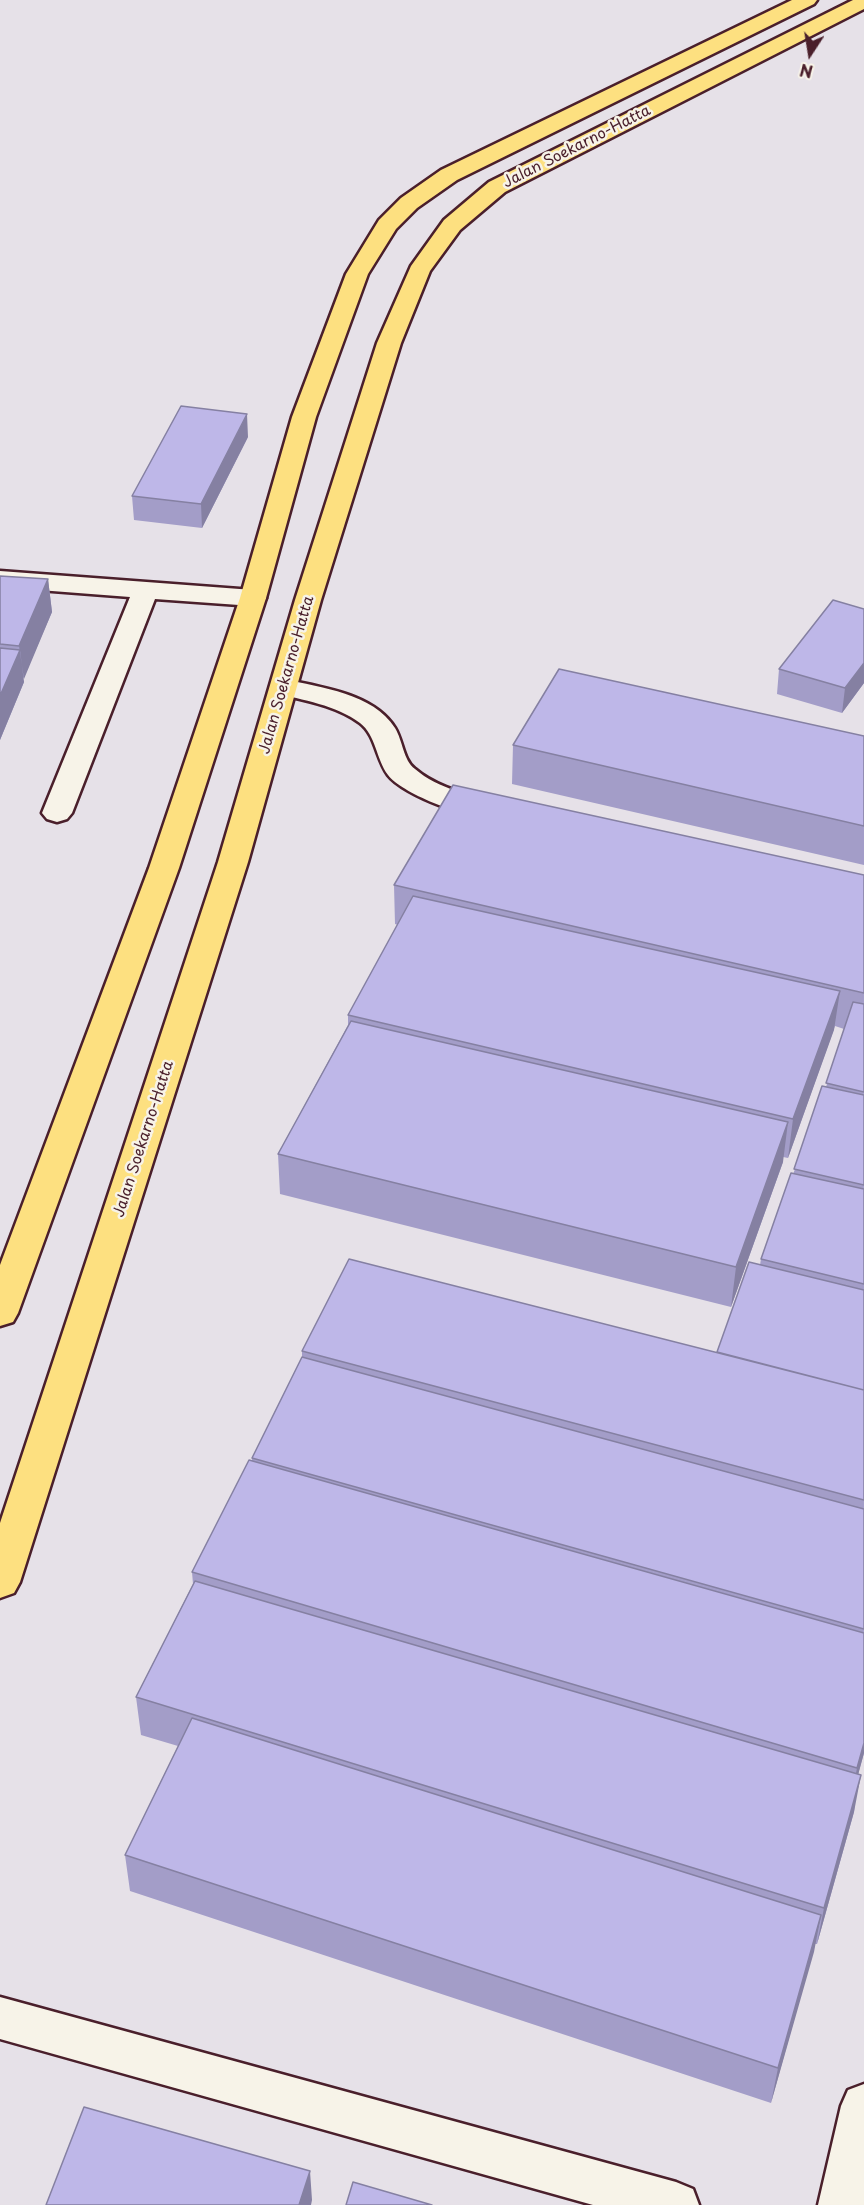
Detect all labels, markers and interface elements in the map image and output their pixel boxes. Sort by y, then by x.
north arrow [780,24,840,84]
text: N [798,59,815,85]
street label: Jalan Soekarno-Hatta [500,102,654,192]
street label: Jalan Soekarno-Hatta [256,594,318,756]
street label: Jalan Soekarno-Hatta [110,1059,178,1219]

